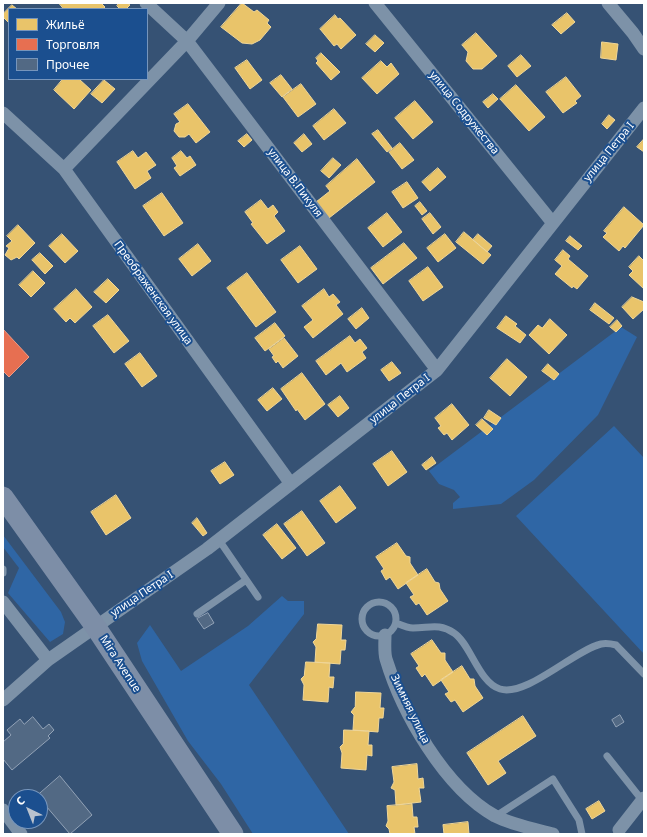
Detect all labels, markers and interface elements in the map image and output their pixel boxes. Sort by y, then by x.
legend [8,8,148,80]
text: Жильё [46,16,85,33]
text: Торговля [46,36,100,53]
text: Прочее [46,56,89,73]
street label: улица Содружества [426,69,502,157]
street label: улица Петра I [581,120,637,184]
street label: улица В.Пикуля [265,146,325,220]
street label: Преображенская улица [111,239,195,347]
street label: улица Петра I [367,371,433,427]
street label: улица Петра I [108,568,176,620]
street label: Mira Avenue [97,633,143,695]
street label: Зимняя улица [388,672,432,746]
north arrow [8,789,48,829]
text: С [12,793,28,809]

